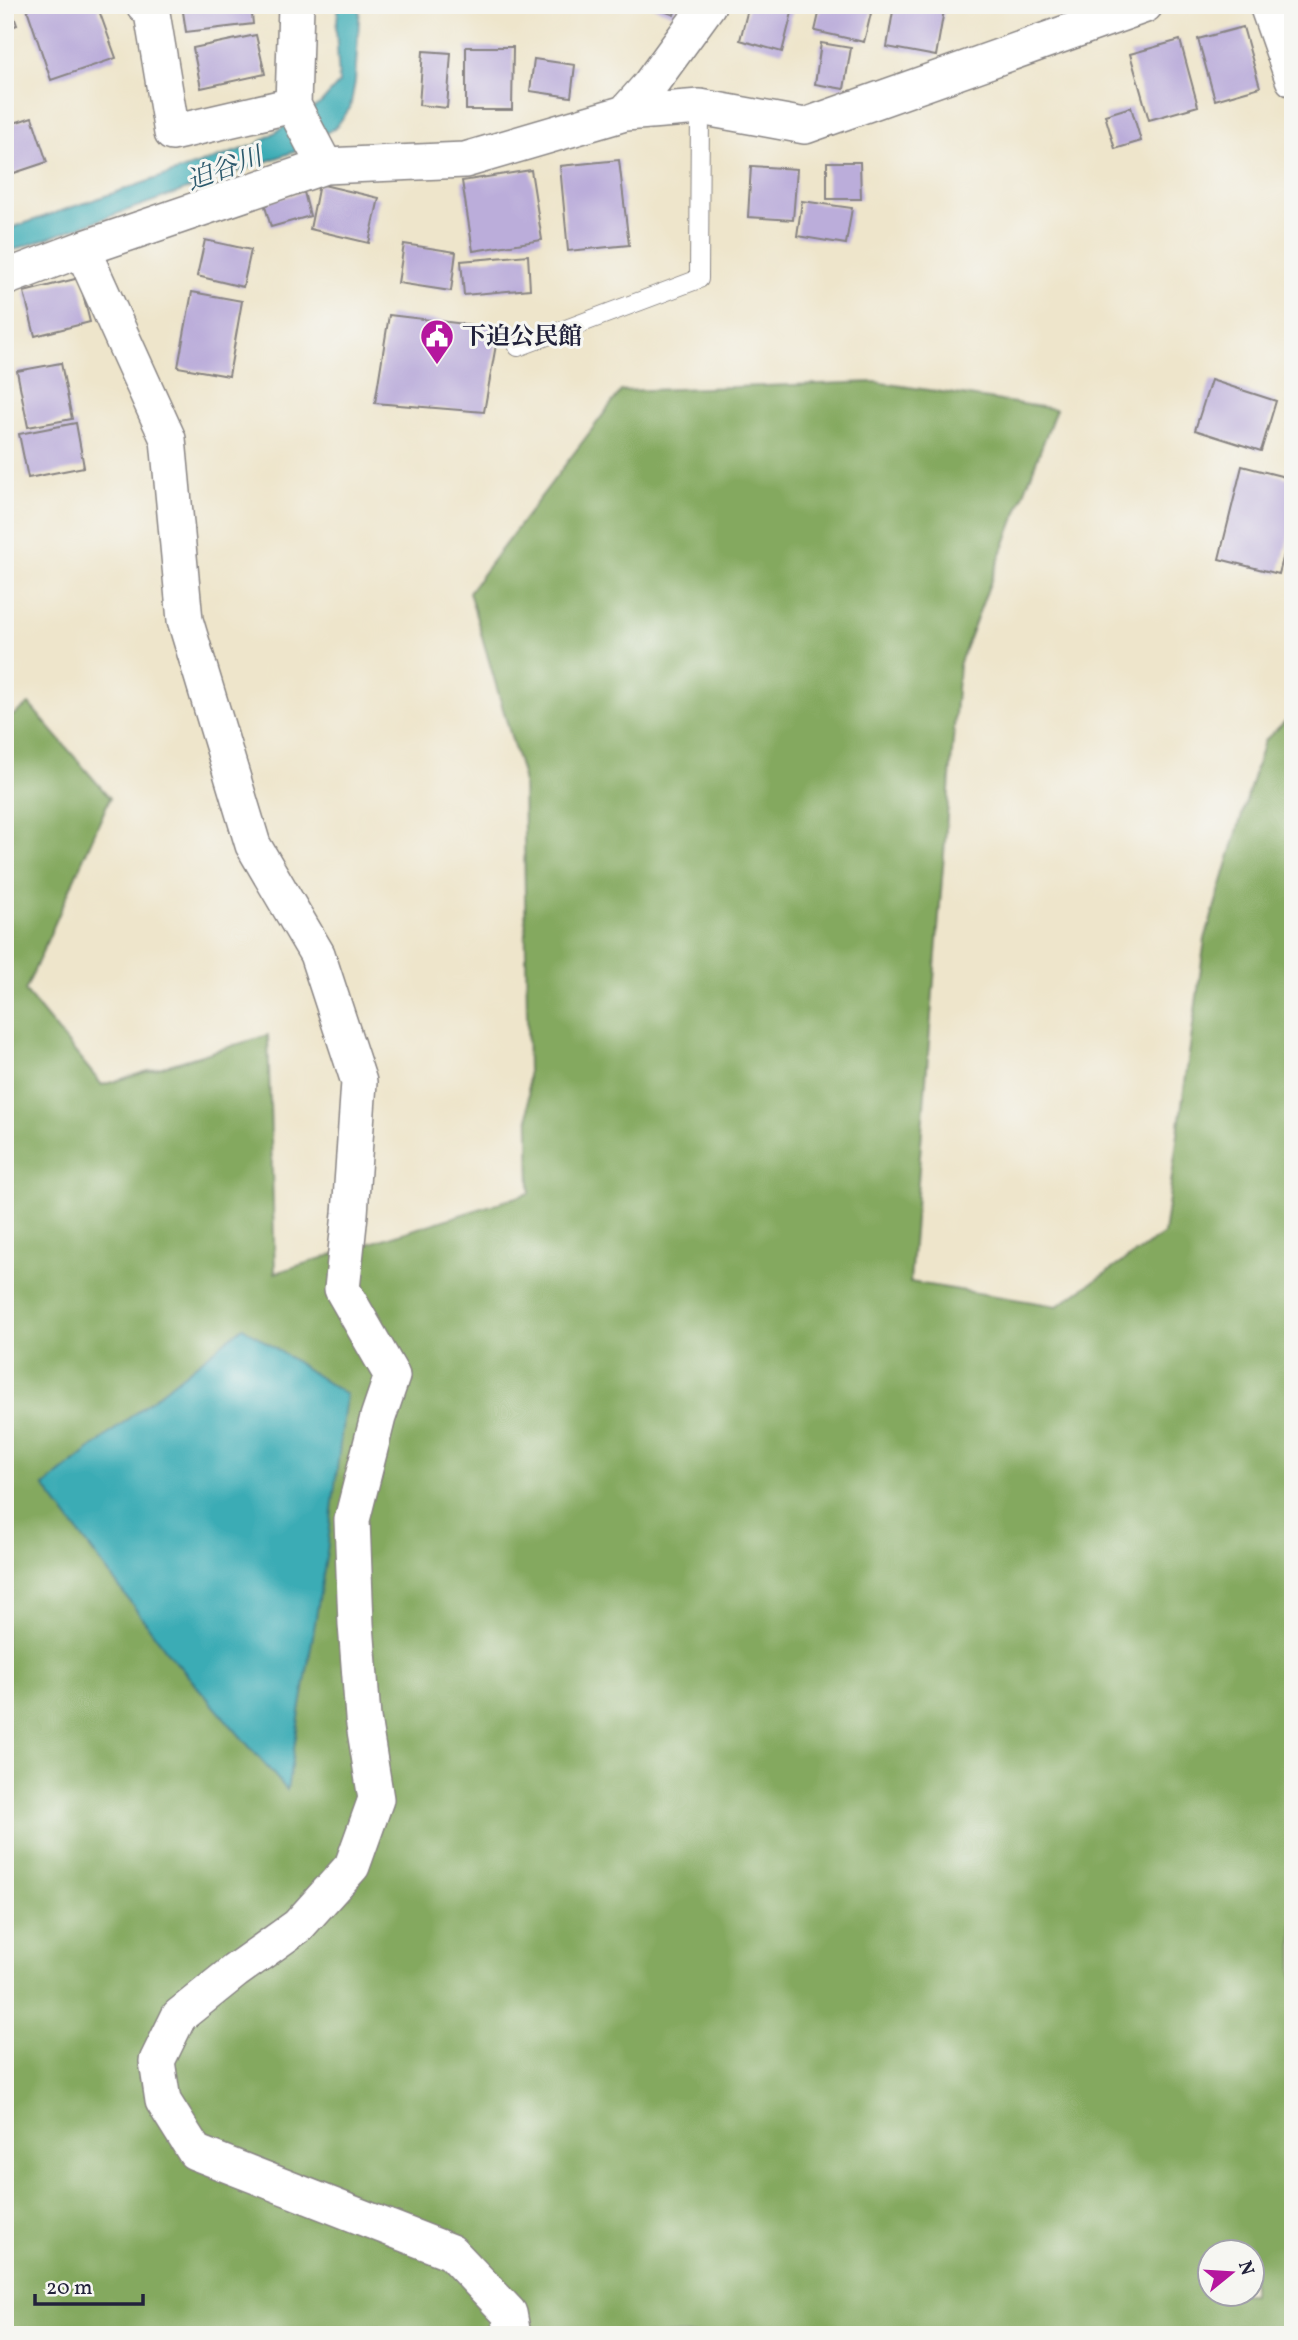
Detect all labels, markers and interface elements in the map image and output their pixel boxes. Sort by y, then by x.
water label: 迫谷川 [182,139,270,200]
public building icon: 下迫公民館 [418,317,456,366]
place label: 下迫公民館 [462,321,582,355]
north arrow [1196,2238,1266,2308]
text: N [1231,2258,1260,2279]
scale bar [35,2263,144,2307]
text: 20 m [46,2274,92,2303]

